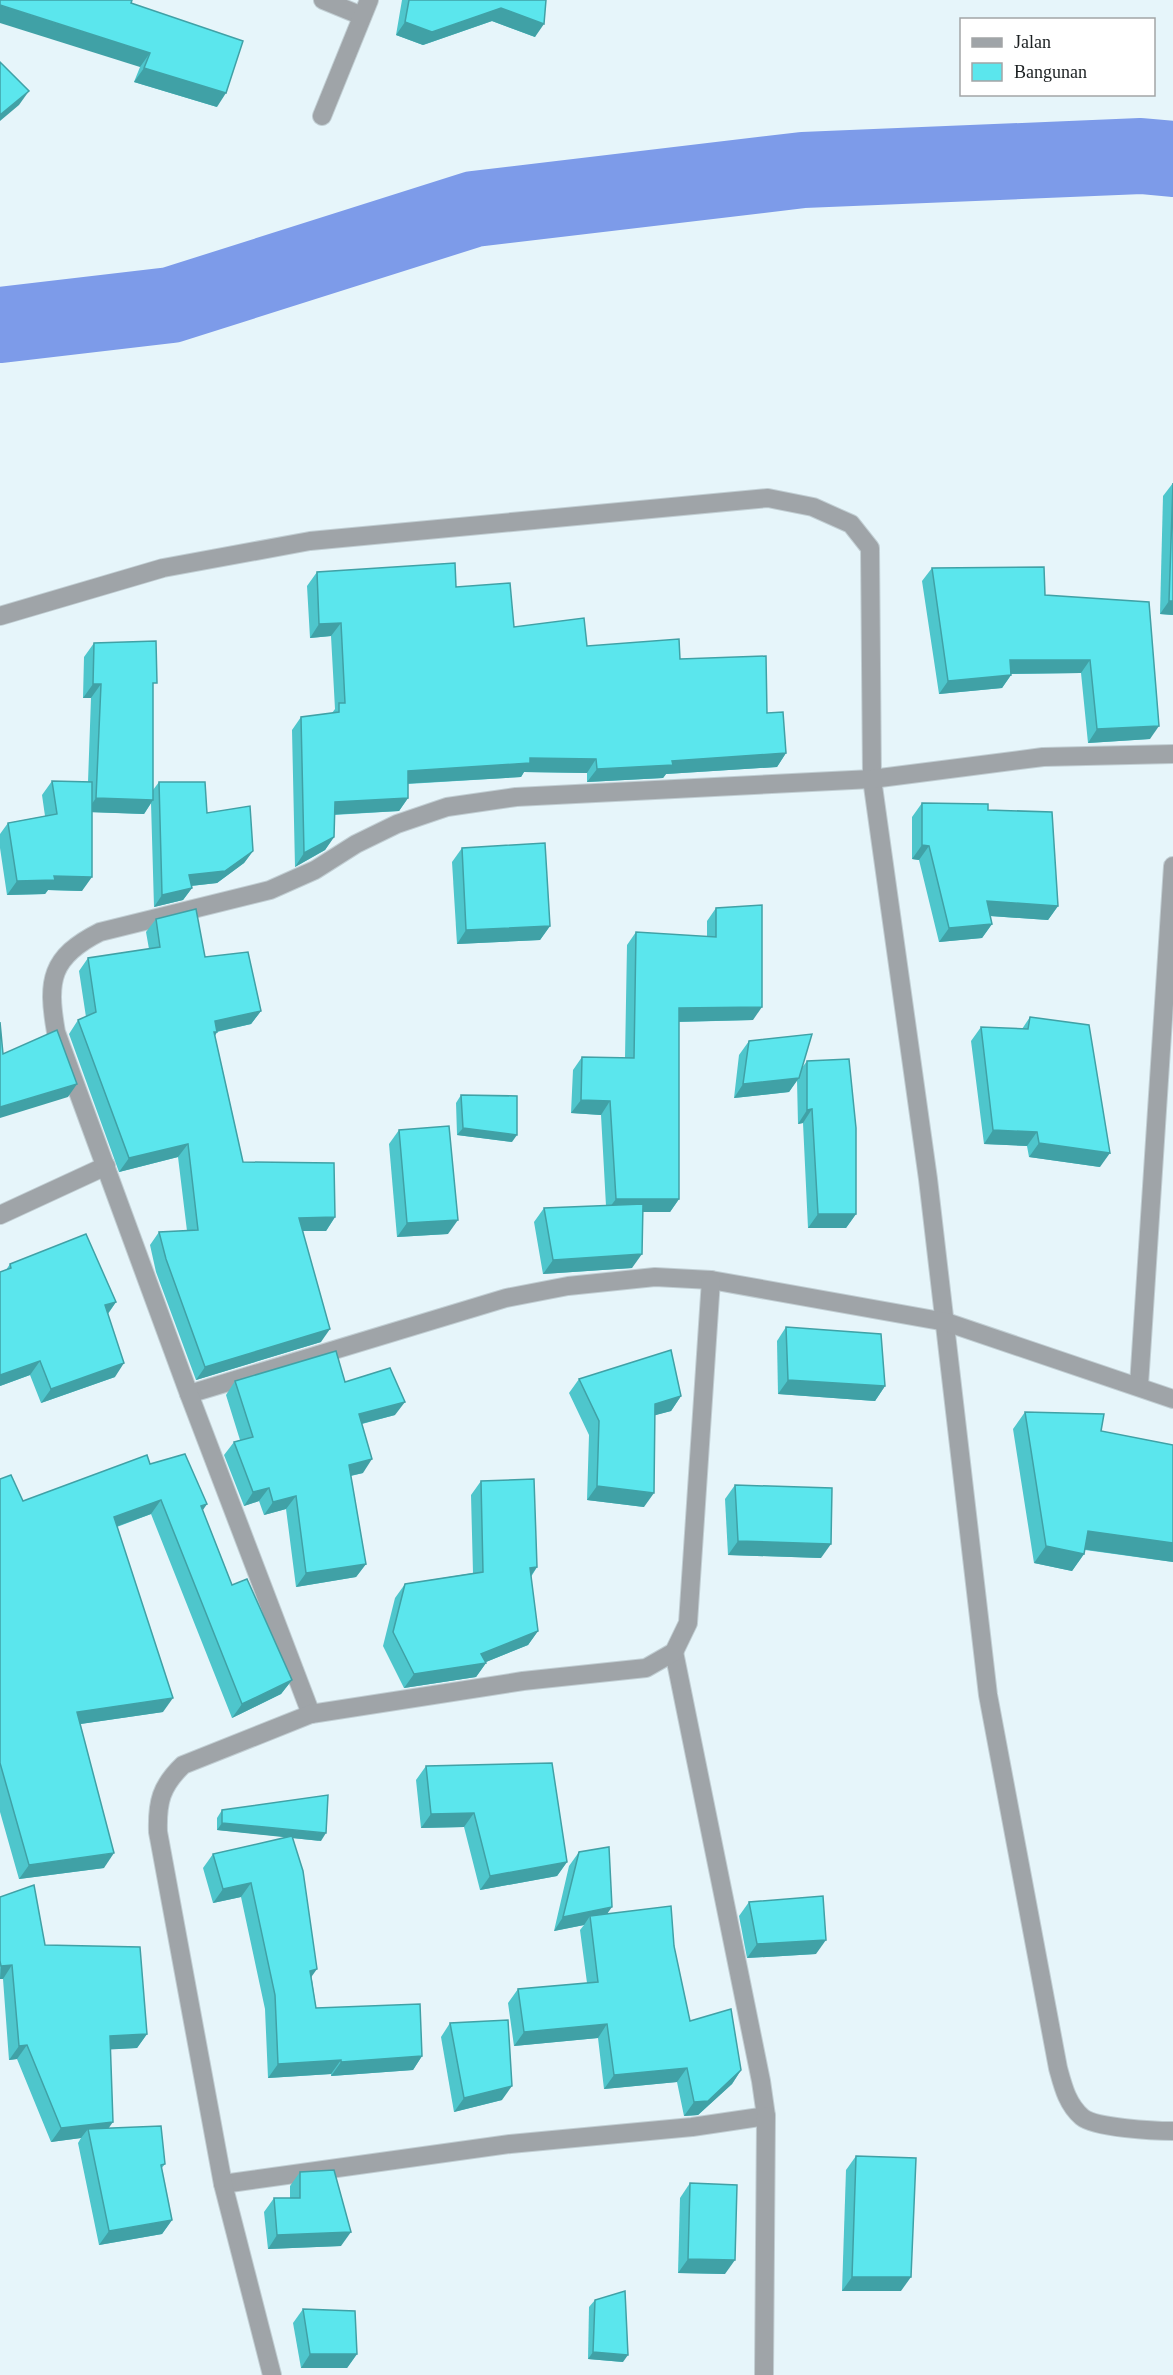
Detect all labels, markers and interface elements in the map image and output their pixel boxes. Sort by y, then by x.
legend [960,18,1155,96]
text: Jalan [1014,32,1051,52]
text: Bangunan [1014,62,1087,82]

